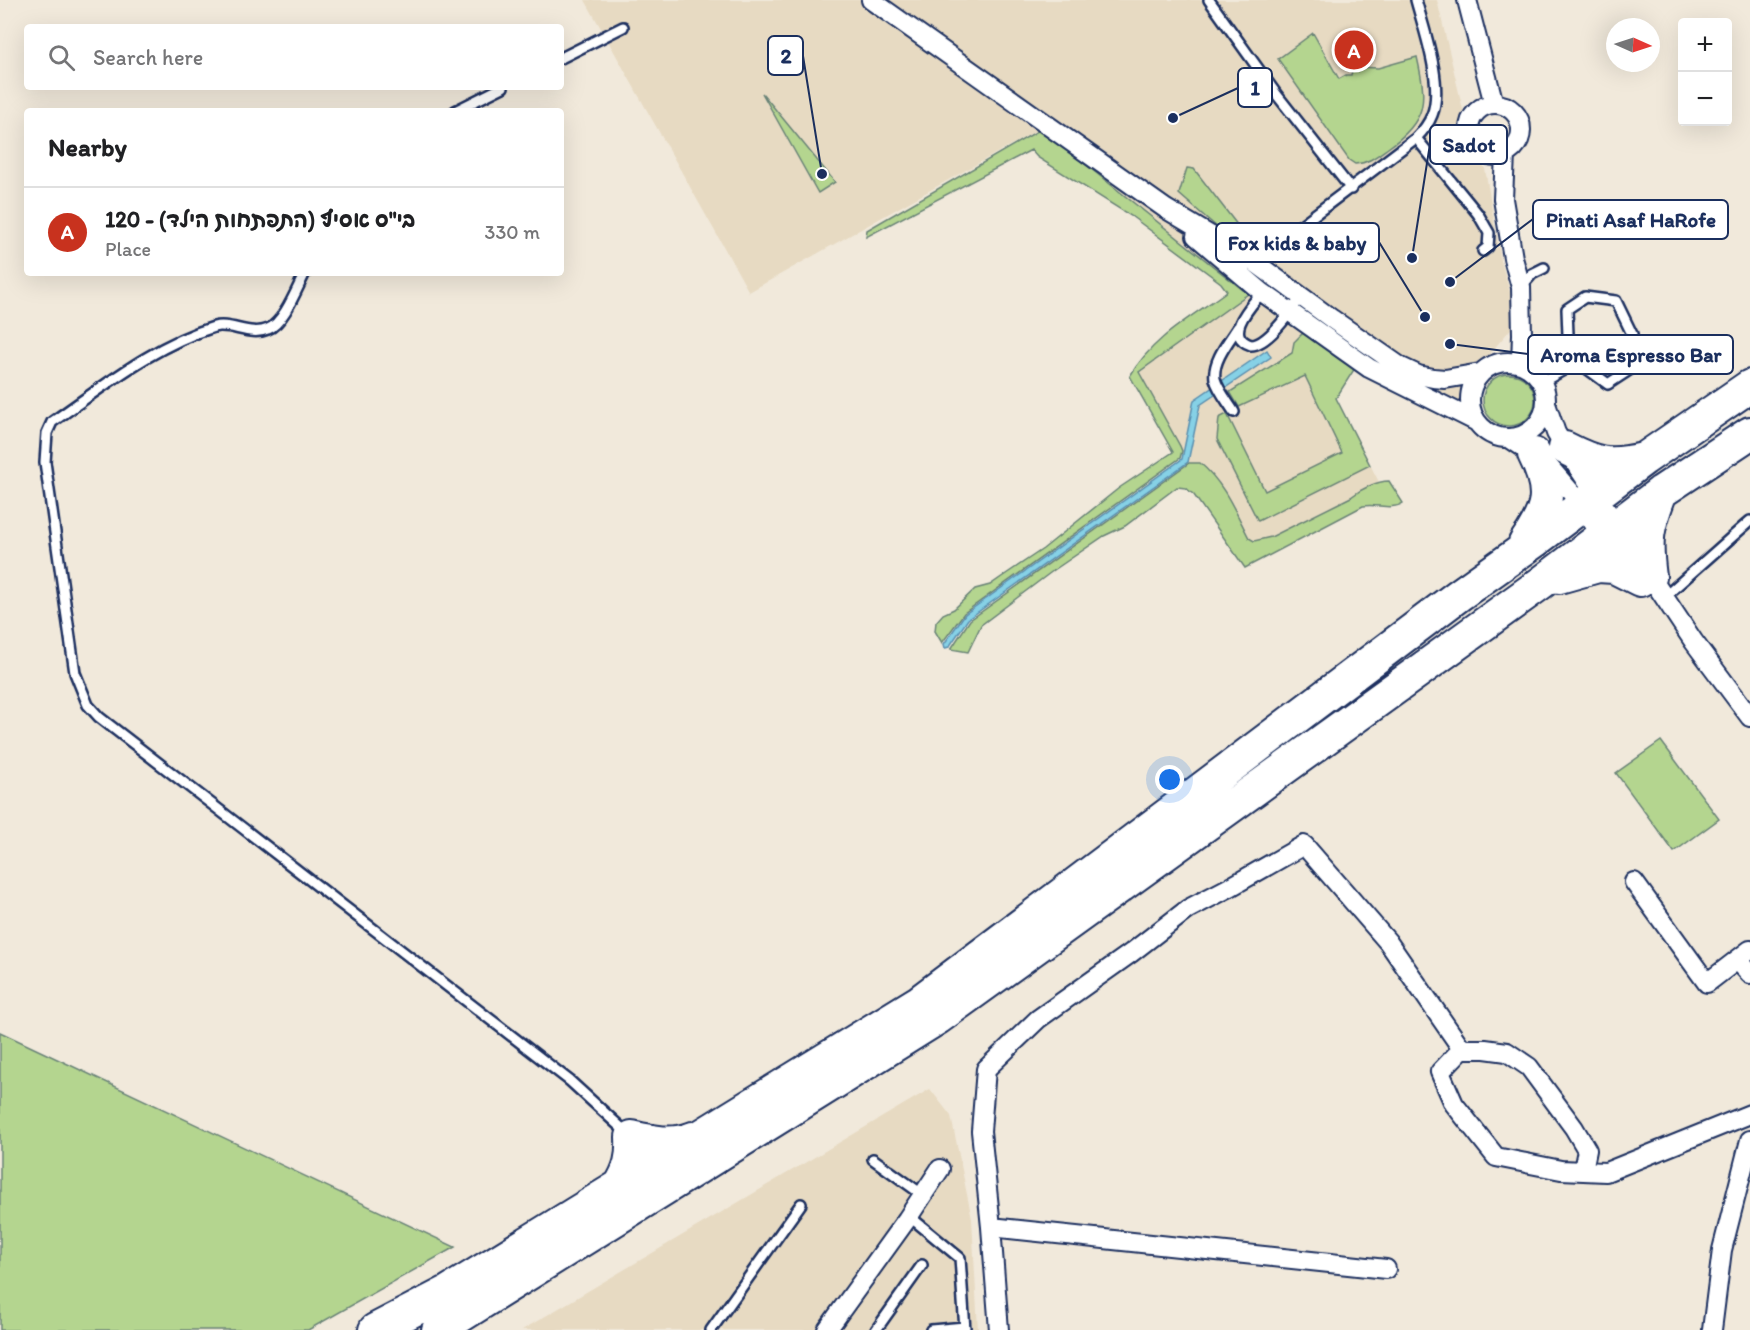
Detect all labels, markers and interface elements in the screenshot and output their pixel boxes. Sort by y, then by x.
north arrow [1606,18,1660,72]
map controls [1678,18,1732,126]
button: + [1678,18,1732,72]
search box [24,24,564,90]
pin: A [1334,28,1374,72]
callout: 2 [768,36,803,75]
icon: search [45,41,78,74]
text: 2 [780,43,792,68]
text: Search here [93,44,203,71]
callout: 1 [1238,68,1272,107]
button: − [1678,72,1732,126]
text: 1 [1250,75,1260,100]
callout: Sadot [1430,125,1507,164]
text: Nearby [48,131,127,163]
text: Sadot [1443,132,1496,157]
callout: Pinati Asaf HaRofe [1533,200,1728,239]
text: בי"ס אסיף (התפתחות הילד) - 120 [105,206,415,233]
text: Pinati Asaf HaRofe [1546,207,1716,232]
text: A [61,220,74,244]
text: 330 m [485,220,540,244]
callout: Fox kids & baby [1216,223,1379,262]
text: Fox kids & baby [1228,230,1366,256]
text: Place [105,237,151,261]
callout: Aroma Espresso Bar [1528,335,1733,374]
text: Aroma Espresso Bar [1540,342,1723,368]
your location [1155,765,1184,794]

